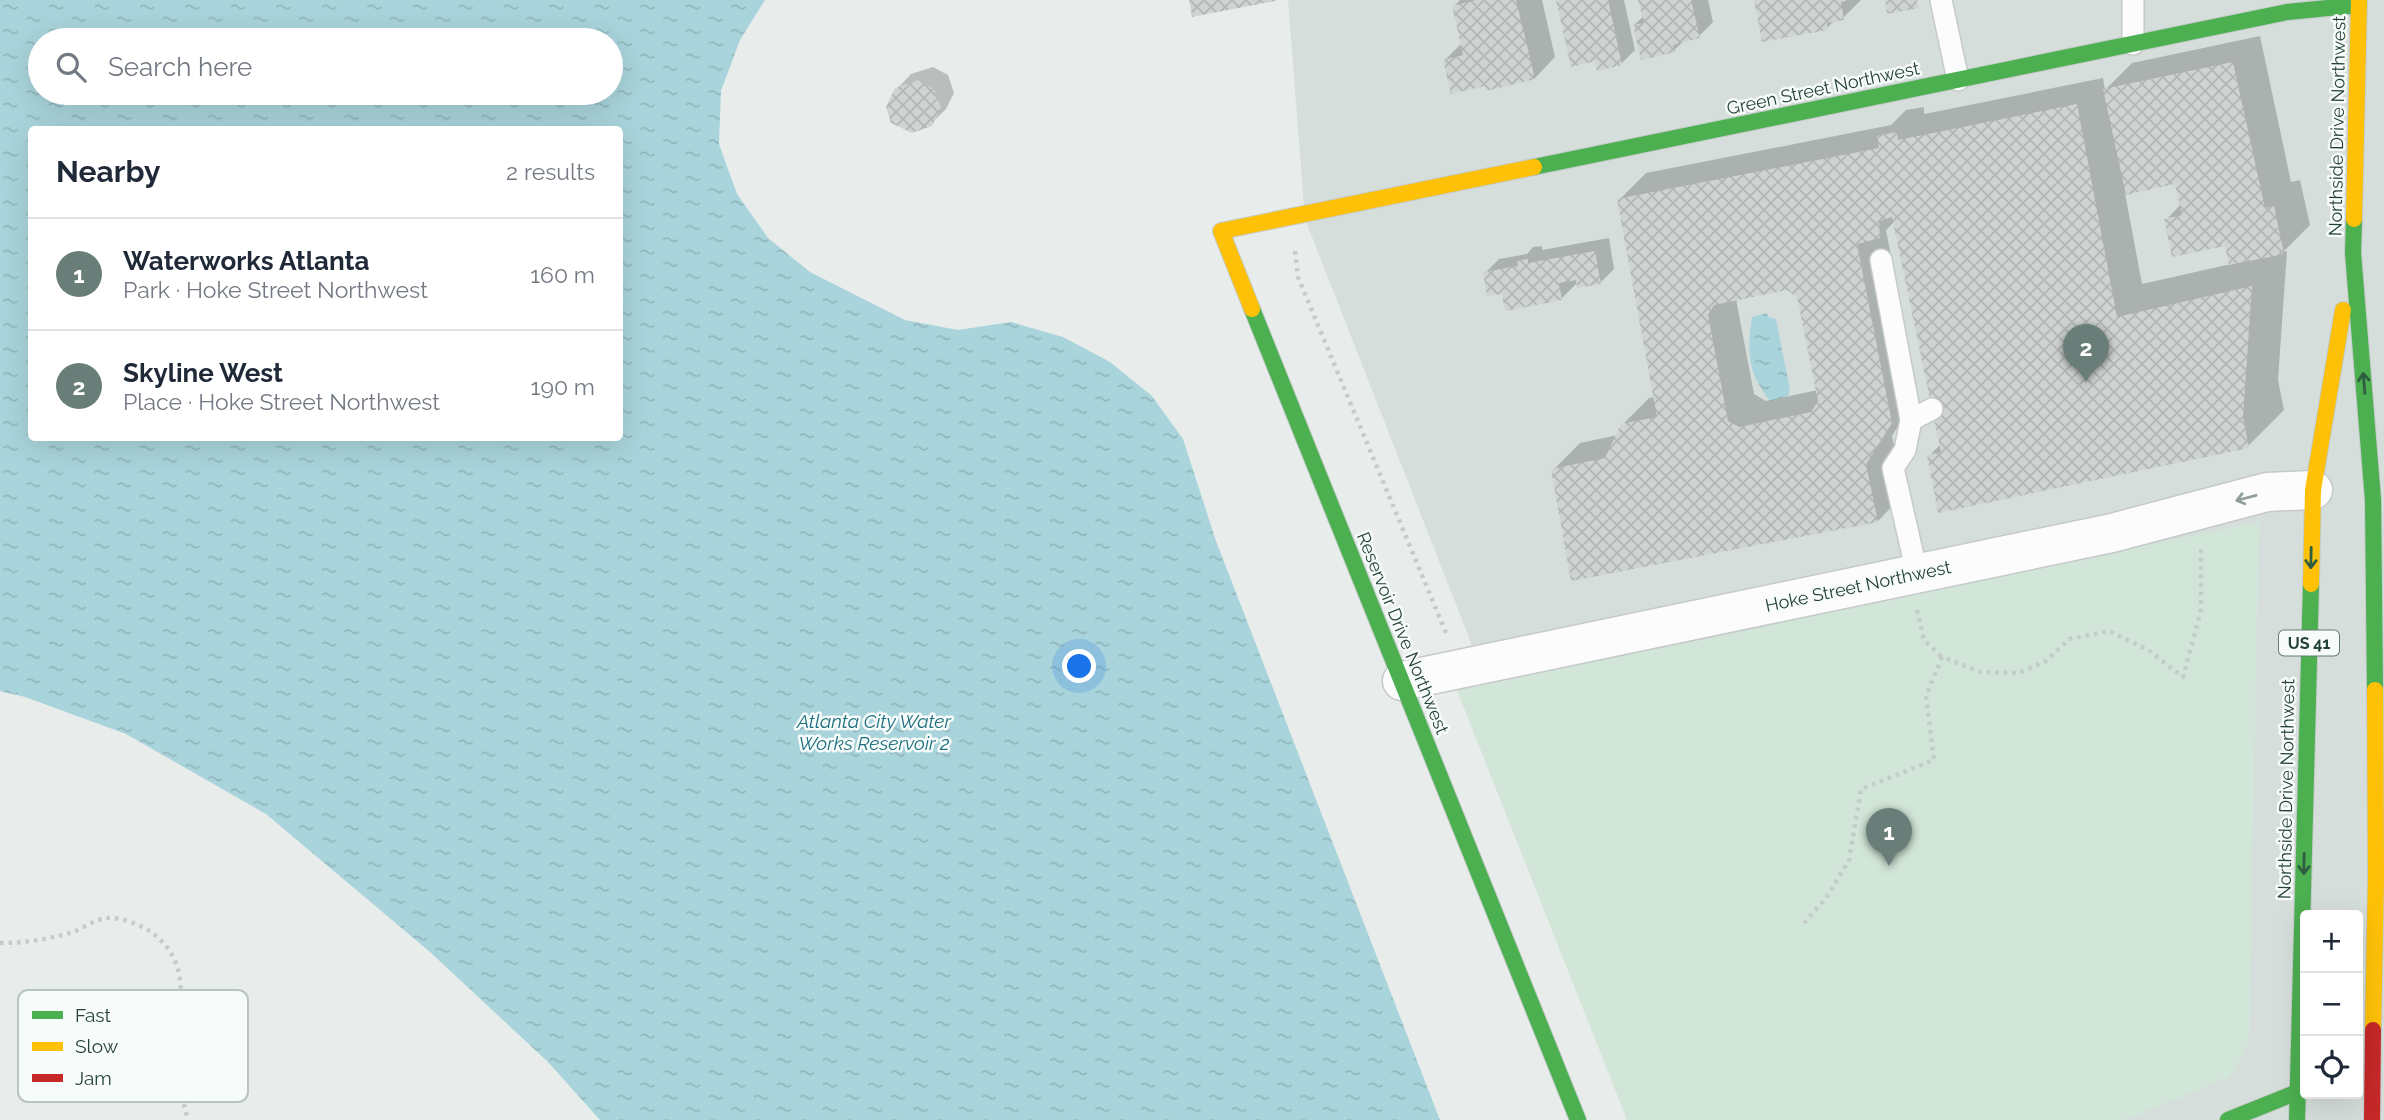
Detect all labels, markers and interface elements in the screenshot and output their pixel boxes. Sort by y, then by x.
street label: Northside Drive Northwest [2325,16,2349,236]
search box [28,28,623,105]
icon: search [52,48,90,86]
text: Search here [108,52,252,82]
street label: Green Street Northwest [1725,57,1921,119]
text: Nearby [56,154,160,189]
text: 2 results [506,158,595,185]
text: Waterworks Atlanta [123,246,369,276]
text: 1 [73,261,85,288]
text: 160 m [530,261,595,288]
text: Park · Hoke Street Northwest [123,276,428,303]
pin: 2 [2063,324,2109,382]
text: Skyline West [123,358,283,388]
one-way arrow [2357,372,2370,394]
text: 2 [73,373,85,400]
text: 190 m [531,373,595,400]
text: Place · Hoke Street Northwest [123,388,440,415]
one-way arrow [2235,492,2257,505]
street label: Reservoir Drive Northwest [1353,529,1453,737]
one-way arrow [2305,546,2318,569]
street label: Hoke Street Northwest [1763,556,1953,616]
road number: US 41 [2279,630,2339,656]
your location [1062,649,1096,683]
street label: Northside Drive Northwest [2274,679,2298,899]
water label: Atlanta City Water Works Reservoir 2 [796,710,953,754]
pin: 1 [1866,808,1912,866]
one-way arrow [2297,852,2311,875]
map controls [2300,910,2363,1099]
button: + [2300,910,2363,973]
button: − [2300,973,2363,1036]
legend [18,990,248,1102]
text: Fast [75,1004,111,1026]
text: Slow [75,1035,119,1057]
button: locate [2300,1036,2363,1099]
text: Jam [75,1067,112,1089]

